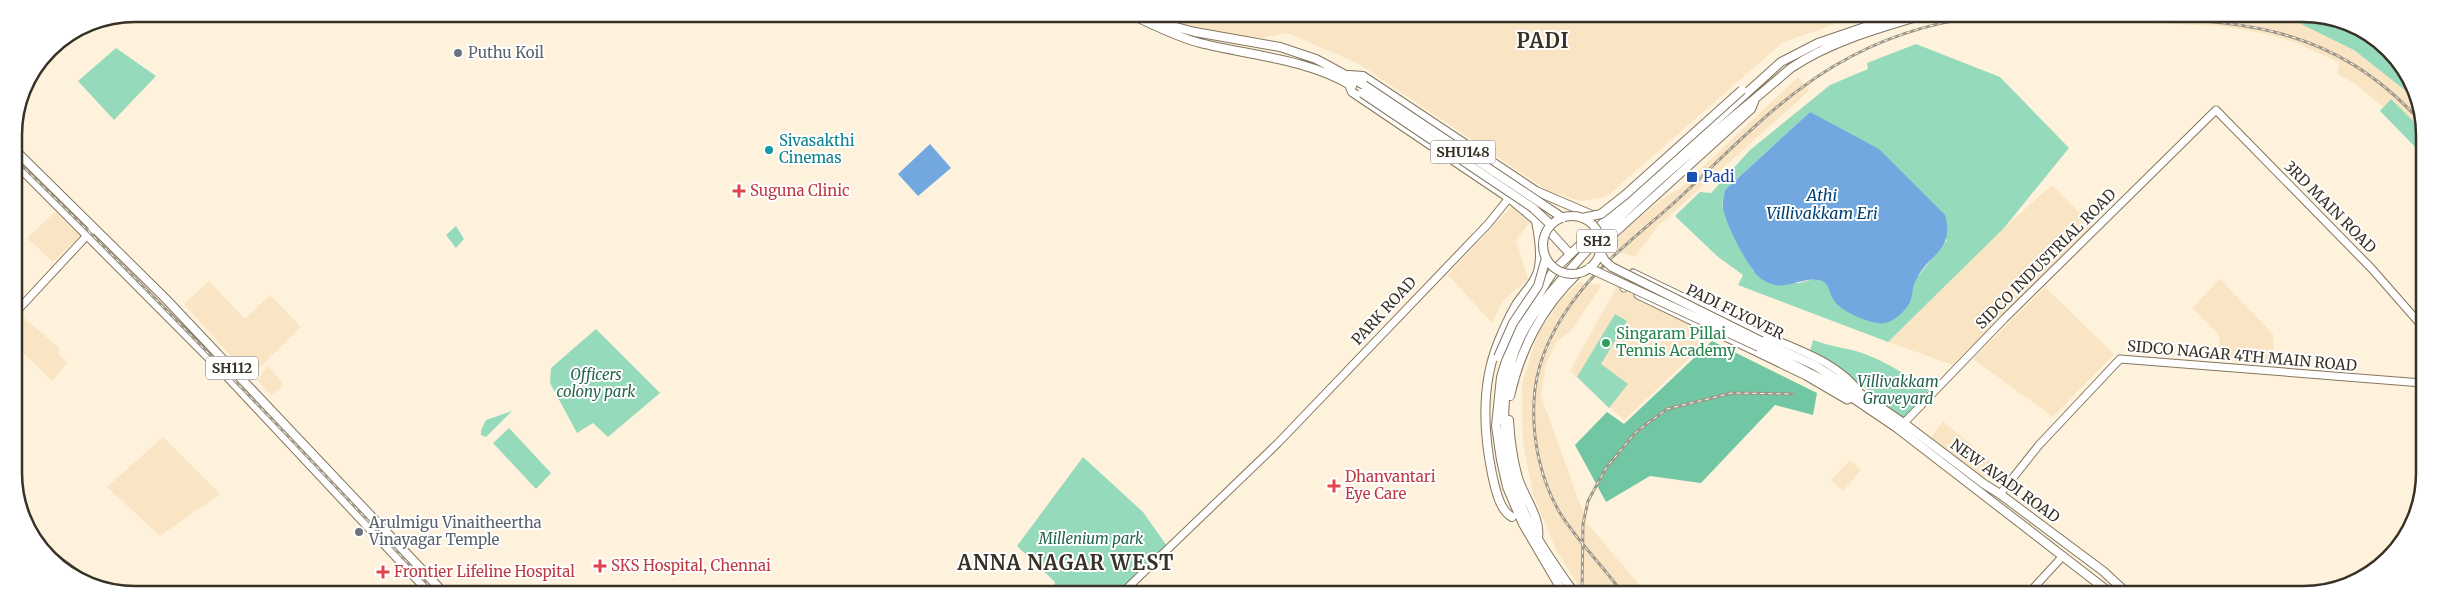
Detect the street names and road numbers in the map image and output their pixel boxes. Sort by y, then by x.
road number: SHU148 [1430,140,1496,163]
street label: 3RD MAIN ROAD [2280,157,2380,257]
street label: SIDCO INDUSTRIAL ROAD [1971,184,2120,333]
road number: SH2 [1577,230,1617,252]
street label: PARK ROAD [1347,273,1420,349]
street label: PADI FLYOVER [1683,280,1788,344]
street label: SIDCO NAGAR 4TH MAIN ROAD [2126,336,2358,375]
road number: SH112 [206,356,258,379]
street label: NEW AVADI ROAD [1947,435,2064,527]

